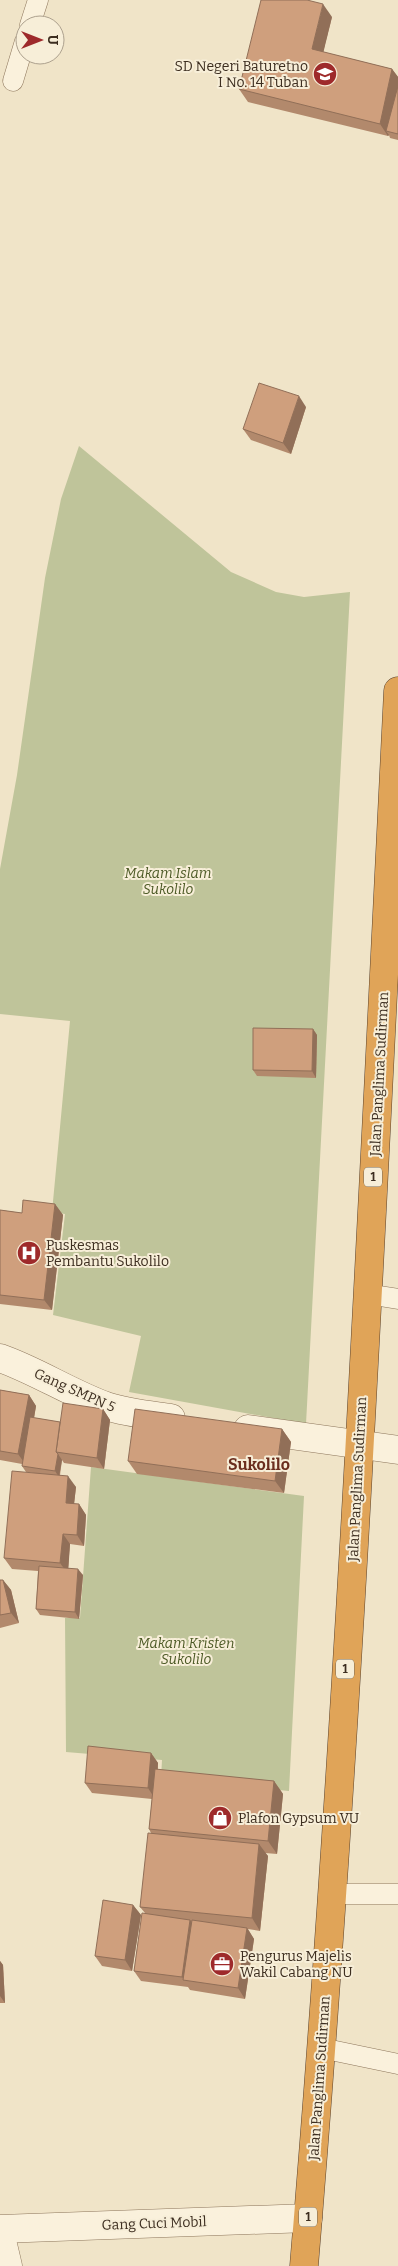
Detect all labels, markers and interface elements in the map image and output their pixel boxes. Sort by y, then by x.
north arrow [15,15,65,65]
text: U [44,35,61,46]
place label: SD Negeri Baturetno I No. 14 Tuban [175,58,308,91]
school or university icon: SD Negeri Baturetno I No. 14 Tuban [312,61,338,87]
park label: Makam Islam Sukolilo [125,865,211,898]
street label: Jalan Panglima Sudirman [367,991,392,1158]
road number: 1 [364,1168,382,1186]
place label: Puskesmas Pembantu Sukolilo [46,1237,169,1270]
hospital icon: Puskesmas Pembantu Sukolilo [16,1240,42,1266]
street label: Gang SMPN 5 [31,1365,118,1416]
street label: Jalan Panglima Sudirman [345,1396,370,1563]
district label: Sukolilo [228,1455,290,1474]
park label: Makam Kristen Sukolilo [138,1635,234,1668]
road number: 1 [336,1660,354,1678]
shop icon: Plafon Gypsum VU [207,1805,233,1831]
place label: Plafon Gypsum VU [238,1810,360,1827]
place label: Pengurus Majelis Wakil Cabang NU [240,1948,353,1981]
office icon: Pengurus Majelis Wakil Cabang NU [209,1951,235,1977]
street label: Jalan Panglima Sudirman [305,1995,334,2162]
road number: 1 [299,2208,317,2226]
street label: Gang Cuci Mobil [101,2213,207,2234]

